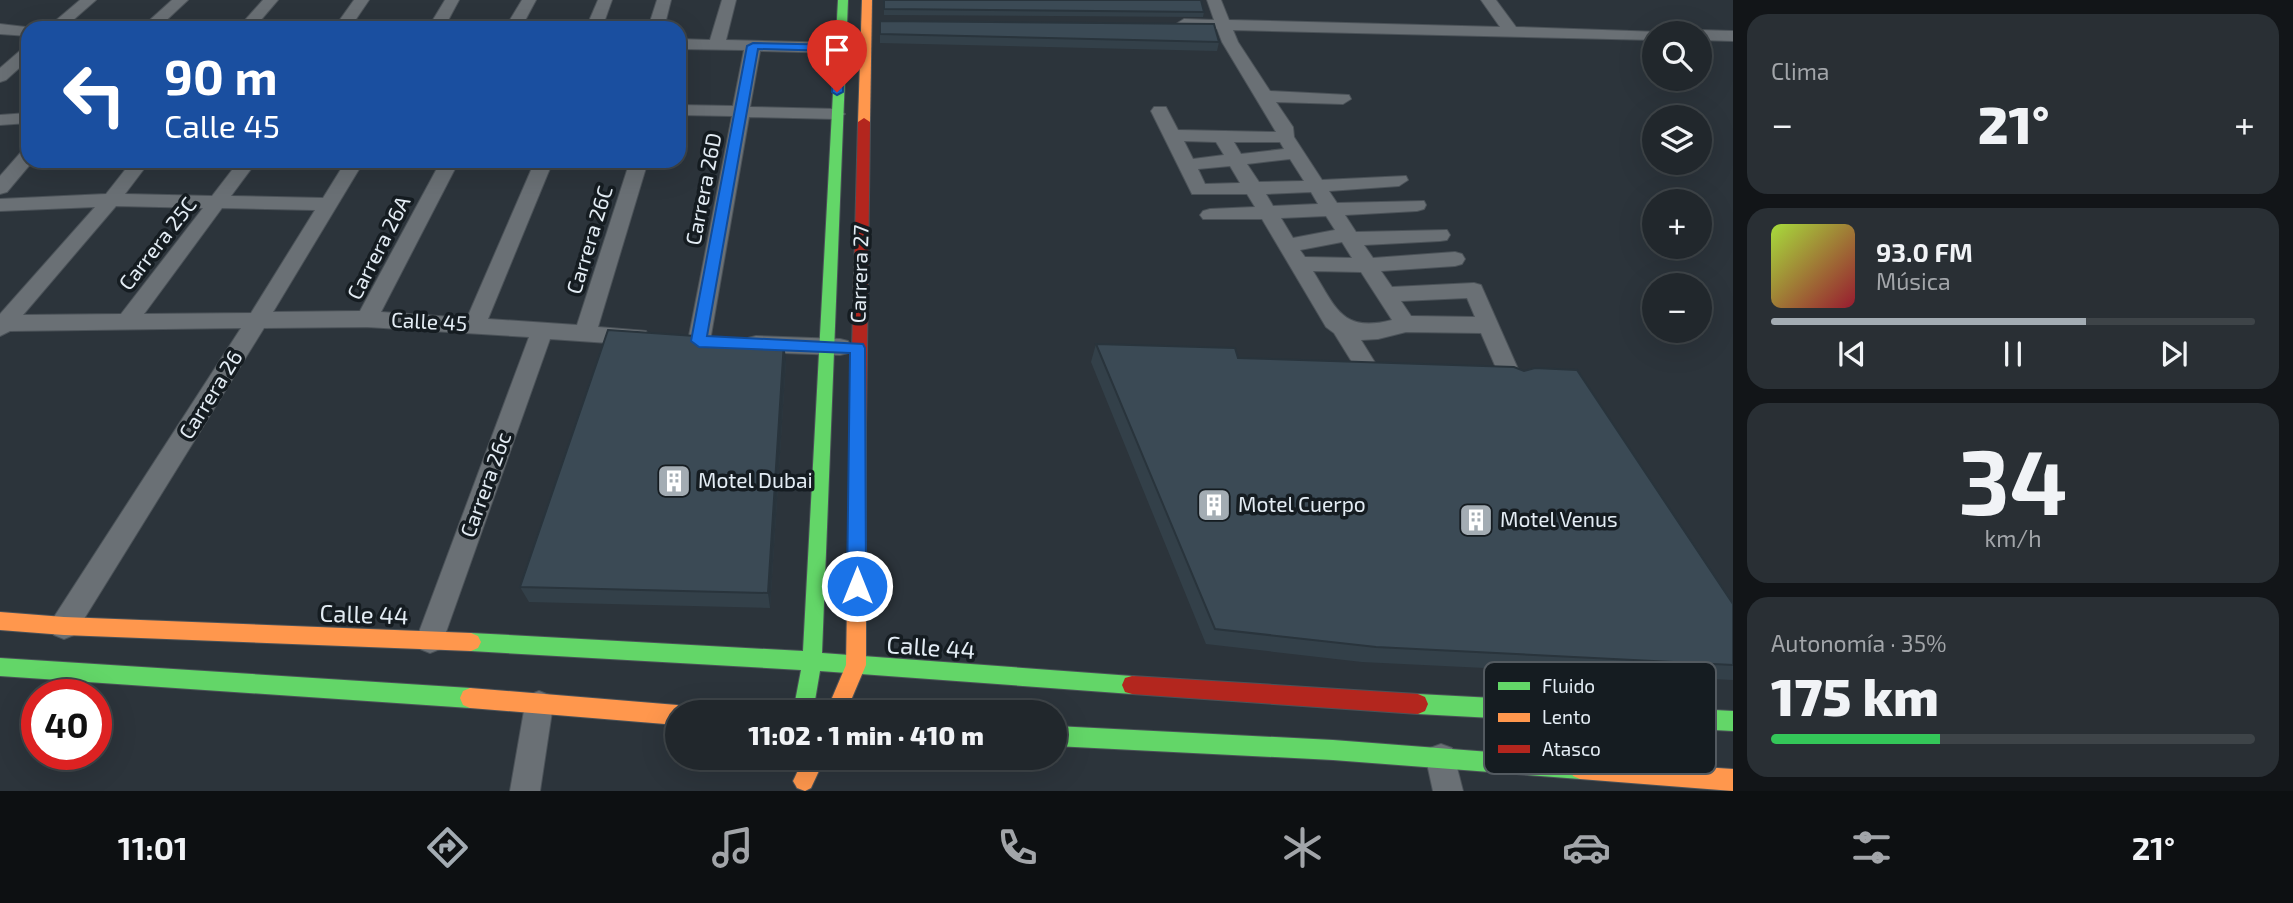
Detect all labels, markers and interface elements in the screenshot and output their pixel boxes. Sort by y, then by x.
pin [807,20,867,92]
map controls [1642,21,1712,343]
button: search [1642,21,1712,91]
icon: arrive [818,31,856,69]
text: 90 m [164,46,278,105]
icon: left [49,49,140,140]
text: Clima [1771,57,1829,85]
text: 21° [1978,92,2049,154]
text: − [1771,100,1793,146]
text: + [2234,100,2255,146]
button: layers [1642,105,1712,175]
text: Calle 45 [164,106,280,144]
street label: Carrera 26D [679,130,726,247]
street label: Carrera 26C [560,182,617,297]
button: + [1642,189,1712,259]
street label: Carrera 26A [341,191,414,303]
street label: Carrera 25C [113,192,201,295]
street label: Carrera 27 [844,224,873,324]
text: 93.0 FM [1876,236,1973,267]
text: Música [1876,267,1951,295]
button: − [1642,273,1712,343]
street label: Calle 45 [390,306,468,335]
icon: previous [1833,335,1871,373]
icon: pause [1994,335,2032,373]
icon: next [2155,335,2193,373]
street label: Carrera 26 [173,345,247,443]
text: 34 [1958,424,2068,533]
street label: Carrera 26c [454,428,515,540]
building icon: Motel Dubai [655,462,693,500]
place label: Motel Dubai [698,467,813,492]
building icon: Motel Cuerpo [1195,486,1233,524]
place label: Motel Cuerpo [1238,491,1366,516]
building icon: Motel Venus [1457,501,1495,539]
place label: Motel Venus [1500,506,1618,531]
text: km/h [1984,524,2042,552]
position arrow [820,549,894,623]
street label: Calle 44 [319,597,409,630]
street label: Calle 44 [886,629,976,664]
text: Autonomía · 35% [1771,629,1947,657]
legend [1484,662,1716,774]
text: 175 km [1771,664,1939,726]
text: Fluido [1542,674,1595,697]
speed limit sign: 40 [21,679,112,770]
text: Lento [1542,705,1591,728]
text: 11:02 · 1 min · 410 m [748,719,984,750]
text: Atasco [1542,737,1601,760]
icon: directions [423,823,472,872]
icon: music [708,823,757,872]
icon: phone [993,823,1042,872]
icon: climate [1278,823,1327,872]
icon: car [1562,823,1611,872]
icon: filters [1847,823,1896,872]
text: 11:01 [118,828,188,866]
text: 21° [2132,828,2175,866]

